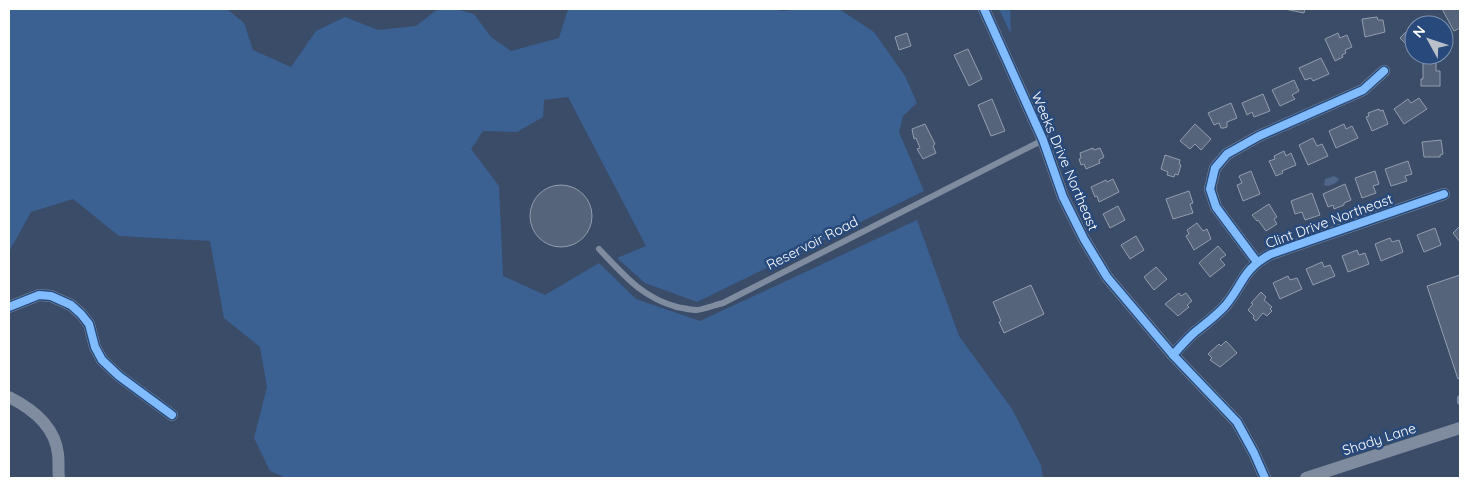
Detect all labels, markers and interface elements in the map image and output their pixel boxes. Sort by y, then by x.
north arrow [1404,15,1454,65]
text: N [1409,22,1429,41]
street label: Weeks Drive Northeast [1028,89,1102,233]
street label: Clint Drive Northeast [1263,190,1395,252]
street label: Reservoir Road [763,212,861,274]
street label: Shady Lane [1340,419,1418,459]

